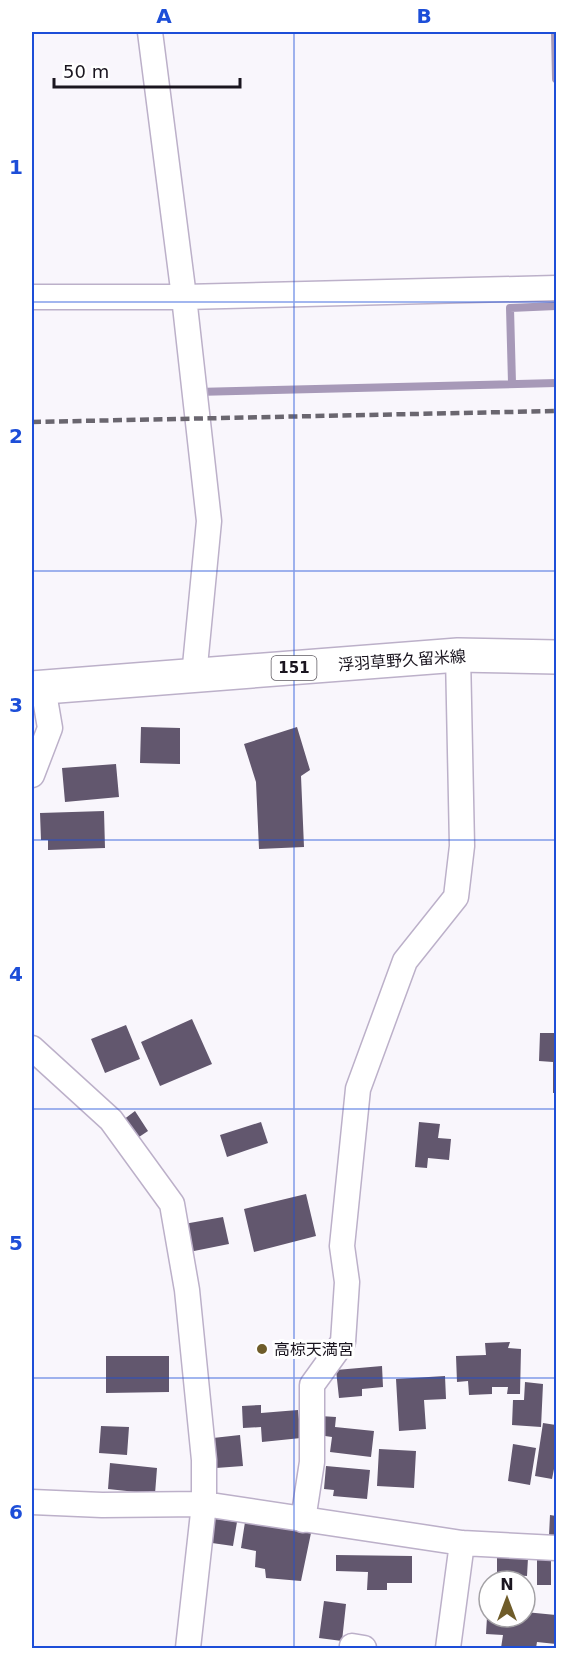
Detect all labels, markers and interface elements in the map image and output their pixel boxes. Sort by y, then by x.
text: A [156,4,172,28]
text: B [416,4,432,28]
scale bar [54,51,240,89]
text: 50 m [63,61,109,82]
text: 1 [9,155,23,179]
text: 2 [9,424,23,448]
street label: 浮羽草野久留米線 [338,647,467,674]
road number: 151 [272,656,316,680]
text: 3 [9,693,23,717]
text: 4 [9,962,23,986]
text: 5 [9,1231,23,1255]
place label: 高椋天満宮 [274,1340,354,1359]
marker: 高椋天満宮 [255,1342,269,1356]
text: 6 [9,1500,23,1524]
north arrow [477,1569,537,1629]
text: N [500,1575,514,1594]

